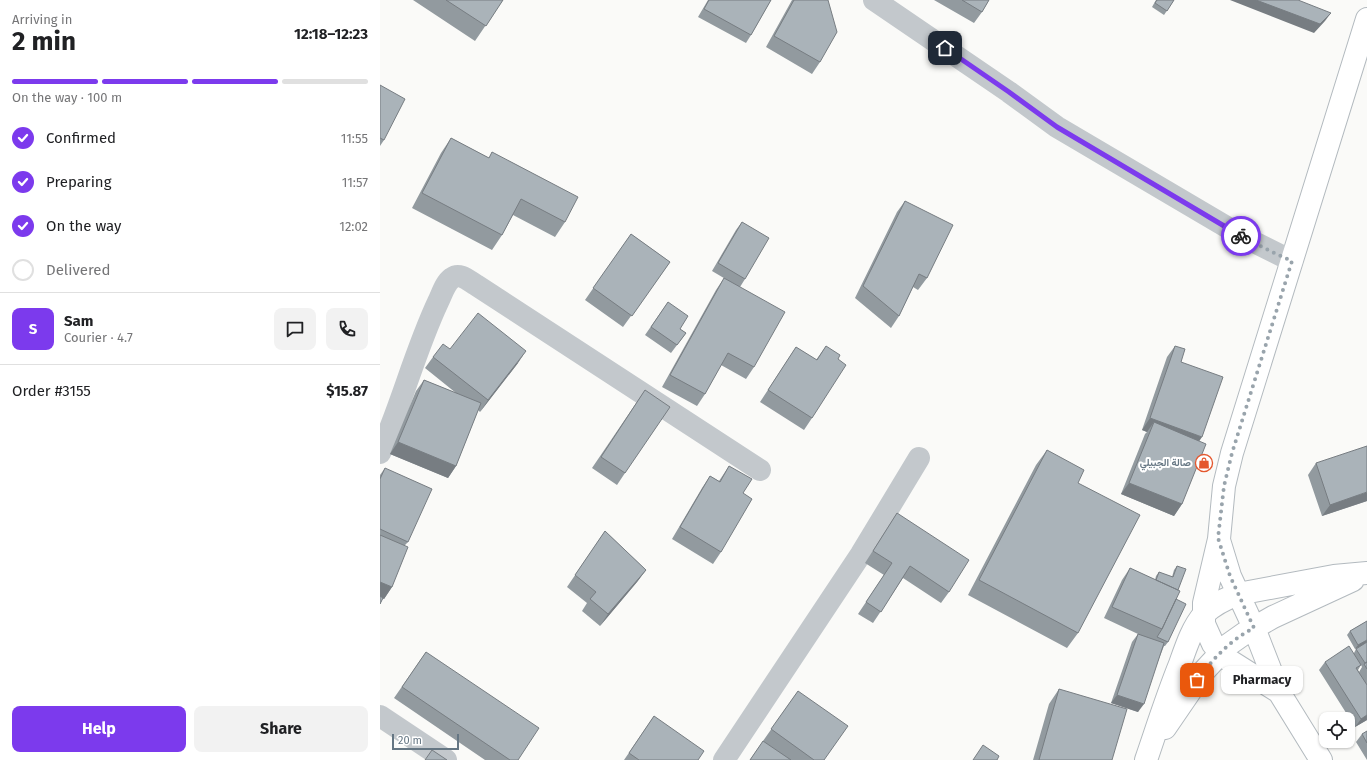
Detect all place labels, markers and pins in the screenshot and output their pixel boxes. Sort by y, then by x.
pin [928,31,962,65]
shop icon: صالة الجبيلي [1194,453,1214,473]
place label: صالة الجبيلي [1140,457,1192,471]
pin [1180,663,1214,697]
callout: Pharmacy [1221,666,1303,694]

